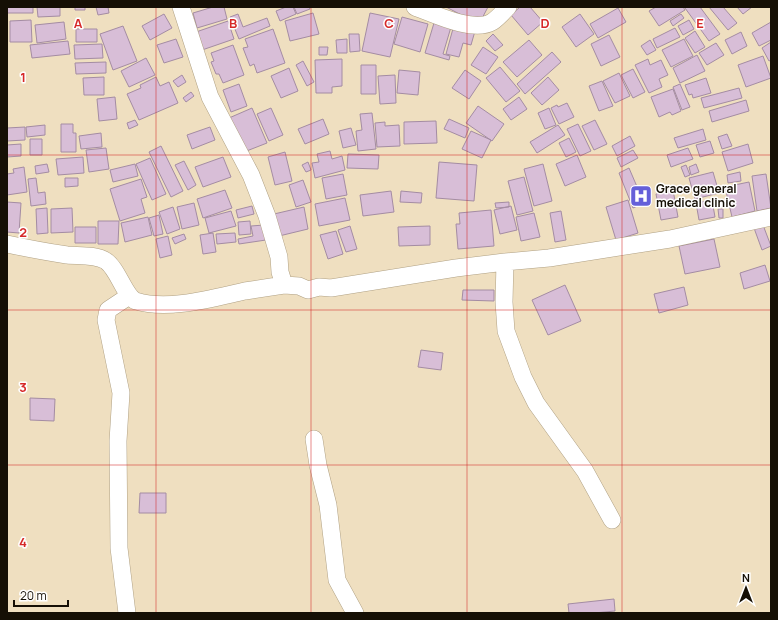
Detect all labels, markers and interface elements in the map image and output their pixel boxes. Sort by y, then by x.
text: A [74,14,83,32]
text: B [229,14,237,32]
text: C [384,14,394,32]
text: D [540,14,550,32]
text: E [696,14,704,32]
text: 1 [20,68,26,86]
place label: Grace general medical clinic [656,180,737,211]
hospital icon: Grace general medical clinic [628,183,654,209]
text: 2 [19,223,27,241]
text: 3 [19,378,27,396]
text: 4 [19,533,27,551]
north arrow [726,568,766,608]
text: N [742,570,750,585]
scale bar [14,582,68,608]
text: 20 m [20,587,47,604]

